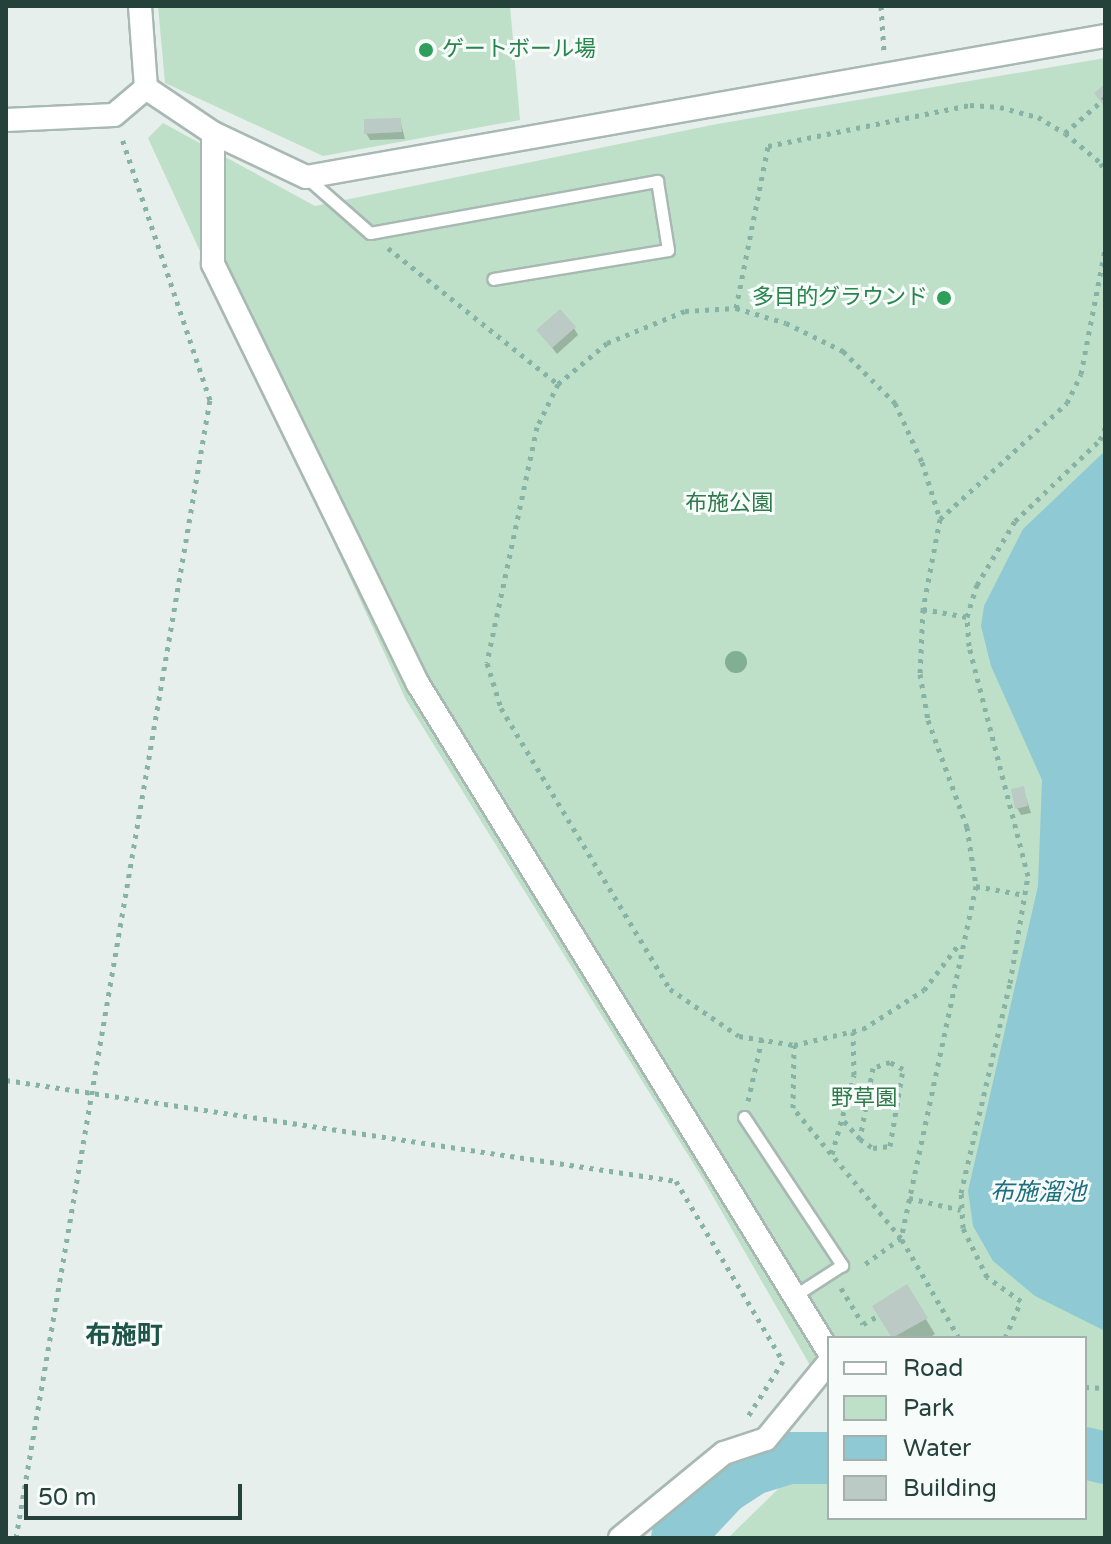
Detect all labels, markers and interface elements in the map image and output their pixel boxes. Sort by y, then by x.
place label: ゲートボール場 [442,37,596,63]
marker: ゲートボール場 [417,41,435,59]
place label: 多目的グラウンド [752,285,928,311]
marker: 多目的グラウンド [935,289,953,307]
park label: 布施公園 [685,491,773,517]
park label: 野草園 [831,1086,897,1112]
water label: 布施溜池 [990,1179,1086,1207]
district label: 布施町 [85,1320,163,1352]
legend [827,1336,1087,1520]
text: Road [903,1354,963,1383]
text: Park [903,1394,954,1423]
text: Water [903,1434,971,1463]
scale bar [28,1468,246,1518]
text: Building [903,1474,997,1503]
text: 50 m [38,1483,96,1512]

